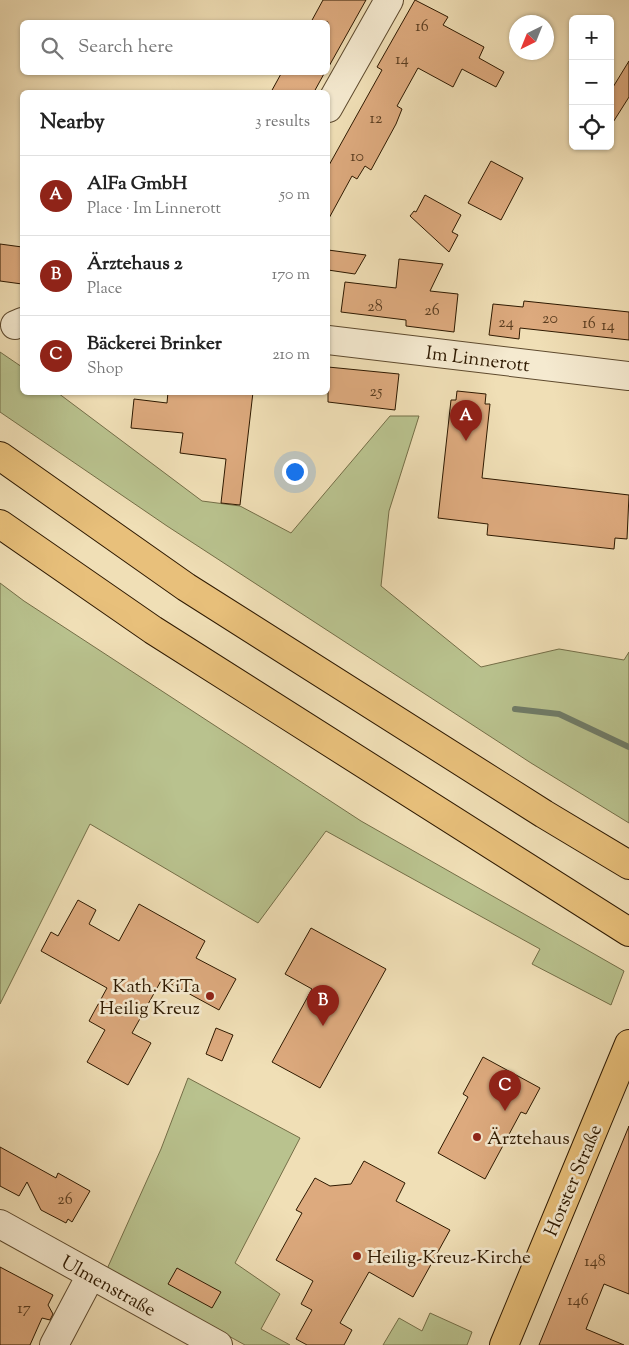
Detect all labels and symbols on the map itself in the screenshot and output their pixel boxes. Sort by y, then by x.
north arrow [509,15,554,60]
house number: 16 [415,16,429,39]
house number: 14 [395,49,409,72]
house number: 12 [370,108,383,131]
house number: 10 [350,146,364,169]
house number: 28 [367,296,383,319]
house number: 26 [424,300,440,323]
house number: 20 [542,308,558,331]
house number: 24 [498,312,514,335]
house number: 16 [582,313,596,336]
house number: 14 [601,315,615,338]
street label: Im Linnerott [424,341,532,380]
house number: 25 [370,381,383,404]
pin: A [450,400,482,441]
your location [282,459,308,485]
place label: Kath. KiTa Heilig Kreuz [99,974,200,1023]
pin: B [307,985,339,1026]
marker: Kath. KiTa Heilig Kreuz [204,990,216,1002]
pin: C [489,1070,521,1111]
street label: Horster Straße [539,1121,610,1241]
place label: Ärztehaus [487,1126,570,1153]
marker: Ärztehaus [471,1131,483,1143]
house number: 26 [57,1189,73,1212]
place label: Heilig-Kreuz-Kirche [367,1245,531,1272]
street label: Ulmenstraße [55,1250,160,1325]
marker: Heilig-Kreuz-Kirche [351,1250,363,1262]
house number: 148 [584,1251,606,1274]
house number: 146 [567,1290,589,1313]
house number: 17 [17,1298,31,1321]

